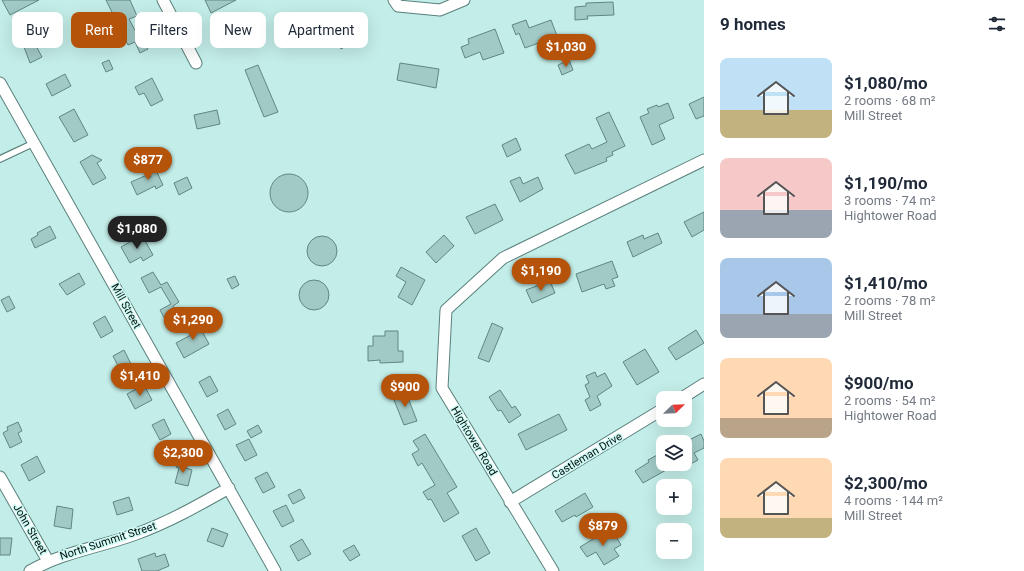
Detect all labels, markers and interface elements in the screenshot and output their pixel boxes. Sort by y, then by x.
chip: Buy [12,12,63,48]
chip: Rent [71,12,127,48]
chip: Filters [135,12,202,48]
chip: New [210,12,266,48]
chip: Apartment [274,12,368,48]
icon: filters [986,13,1008,35]
text: 9 homes [720,14,786,34]
pin: $1,030 [533,34,599,68]
text: $1,030 [546,39,586,54]
text: $1,080/mo [844,73,928,93]
icon: home [752,74,800,122]
text: 2 rooms · 68 m² [844,93,936,108]
text: Mill Street [844,108,902,123]
pin: $877 [124,147,172,181]
text: $877 [133,152,163,167]
text: $1,190/mo [844,173,928,193]
icon: home [752,174,800,222]
text: 3 rooms · 74 m² [844,193,936,208]
text: Hightower Road [844,208,937,223]
pin: $1,080 [104,216,170,250]
text: $1,080 [117,221,157,236]
pin: $1,190 [508,258,574,292]
text: $1,190 [521,263,561,278]
text: $1,410/mo [844,273,928,293]
icon: home [752,274,800,322]
street label: Mill Street [108,281,144,331]
text: 2 rooms · 78 m² [844,293,936,308]
pin: $1,290 [160,307,226,341]
text: Mill Street [844,308,902,323]
text: $1,290 [173,312,213,327]
pin: $1,410 [107,363,173,397]
text: $1,410 [120,368,160,383]
text: $900/mo [844,373,914,393]
pin: $900 [381,374,429,408]
icon: home [752,374,800,422]
text: $900 [390,379,420,394]
north arrow [656,391,692,427]
map controls [656,391,692,559]
text: 2 rooms · 54 m² [844,393,936,408]
street label: Hightower Road [448,404,500,478]
text: Hightower Road [844,408,937,423]
street label: Castleman Drive [549,430,625,482]
button: layers [656,435,692,471]
pin: $2,300 [150,440,216,474]
text: $2,300 [163,445,203,460]
text: $2,300/mo [844,473,928,493]
icon: home [752,474,800,522]
button: + [656,479,692,515]
text: 4 rooms · 144 m² [844,493,943,508]
street label: John Street [10,501,50,557]
text: Mill Street [844,508,902,523]
pin: $879 [579,513,627,547]
text: $879 [588,518,618,533]
street label: North Summit Street [58,519,158,563]
button: − [656,523,692,559]

